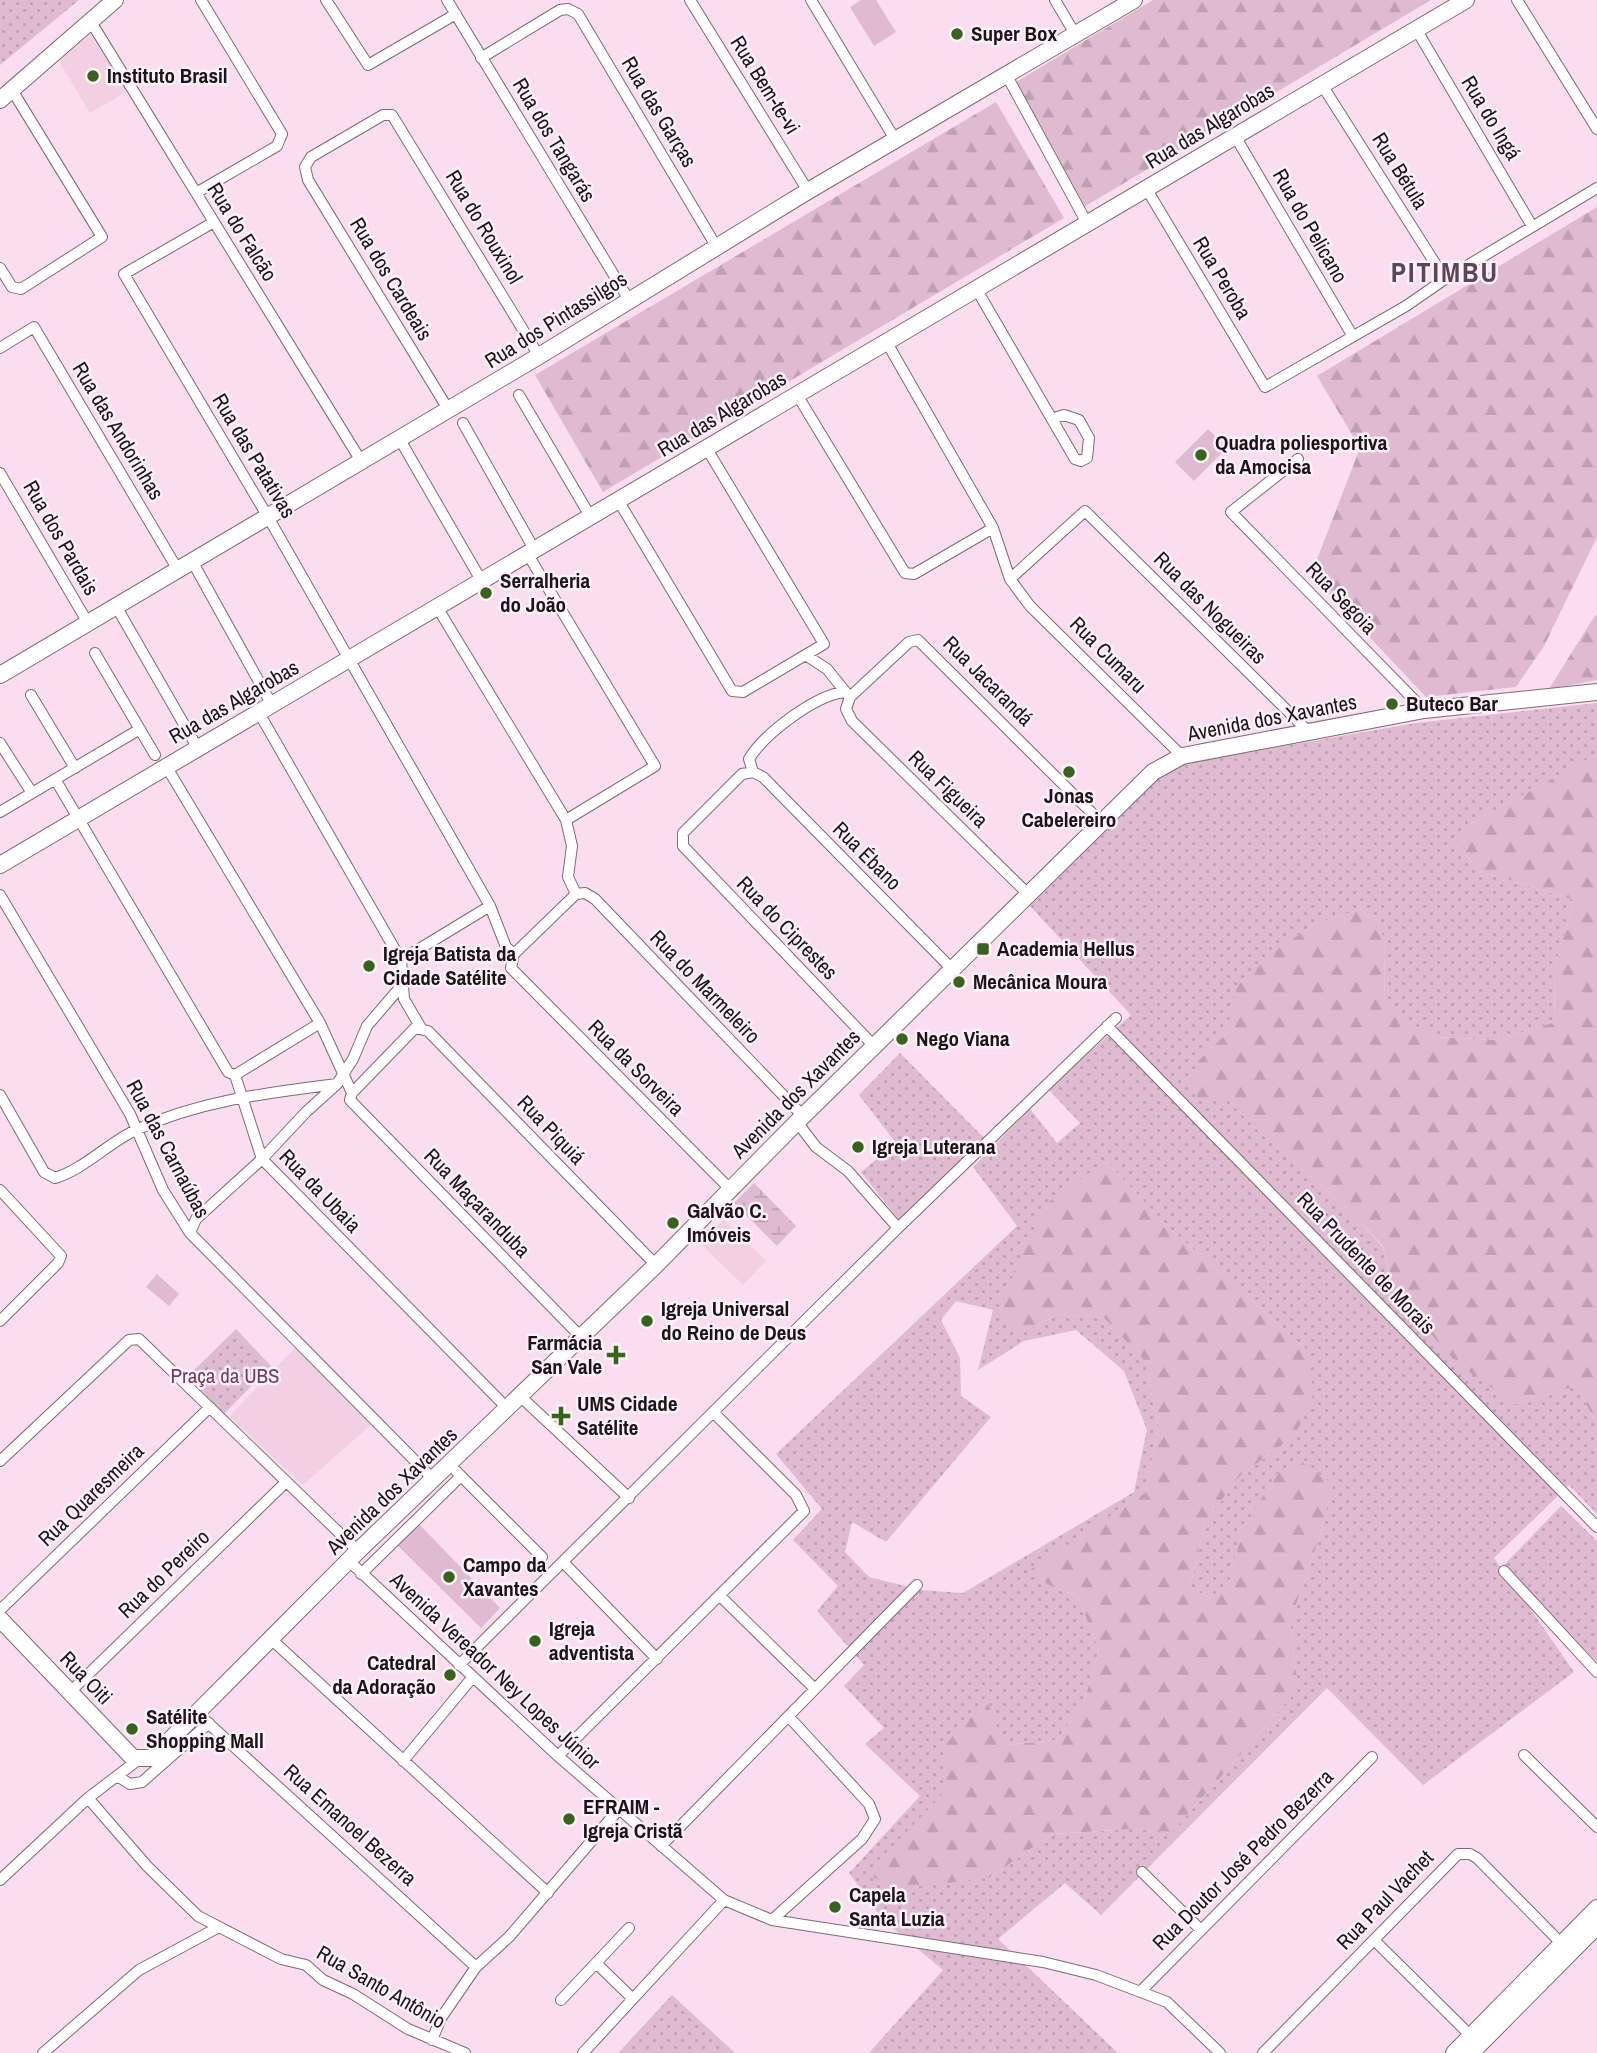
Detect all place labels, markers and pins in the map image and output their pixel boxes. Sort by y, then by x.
place label: Super Box [971,19,1058,48]
marker: Super Box [949,26,965,42]
place label: Instituto Brasil [107,61,228,90]
marker: Instituto Brasil [85,68,101,84]
place label: Quadra poliesportiva da Amocisa [1215,428,1388,481]
marker: Quadra poliesportiva da Amocisa [1193,447,1209,463]
place label: Serralheria do João [500,566,590,619]
marker: Serralheria do João [478,585,494,601]
place label: Buteco Bar [1406,689,1498,718]
marker: Buteco Bar [1384,696,1400,712]
marker: Jonas Cabelereiro [1061,764,1077,780]
place label: Jonas Cabelereiro [1022,781,1116,834]
place label: Academia Hellus [997,934,1135,963]
place label: Igreja Batista da Cidade Satélite [383,939,516,992]
marker: Academia Hellus [975,941,991,957]
marker: Igreja Batista da Cidade Satélite [361,958,377,974]
place label: Mecânica Moura [973,967,1107,996]
marker: Mecânica Moura [951,974,967,990]
place label: Nego Viana [916,1024,1010,1053]
marker: Nego Viana [894,1031,910,1047]
place label: Igreja Luterana [872,1132,996,1161]
marker: Igreja Luterana [850,1139,866,1155]
place label: Galvão C. Imóveis [687,1196,766,1249]
marker: Galvão C. Imóveis [665,1215,681,1231]
place label: Igreja Universal do Reino de Deus [661,1294,806,1347]
marker: Igreja Universal do Reino de Deus [639,1313,655,1329]
place label: Farmácia San Vale [527,1328,602,1381]
marker: Farmácia San Vale [608,1347,624,1363]
place label: UMS Cidade Satélite [577,1389,677,1442]
marker: UMS Cidade Satélite [551,1406,571,1426]
place label: Campo da Xavantes [463,1550,547,1603]
marker: Campo da Xavantes [441,1569,457,1585]
place label: Igreja adventista [549,1614,635,1667]
marker: Igreja adventista [527,1633,543,1649]
place label: Catedral da Adoração [332,1648,436,1701]
marker: Catedral da Adoração [442,1667,458,1683]
place label: Satélite Shopping Mall [146,1702,264,1755]
marker: Satélite Shopping Mall [124,1721,140,1737]
place label: EFRAIM - Igreja Cristã [583,1792,683,1845]
marker: EFRAIM - Igreja Cristã [561,1811,577,1827]
place label: Capela Santa Luzia [849,1880,945,1933]
marker: Capela Santa Luzia [827,1899,843,1915]

